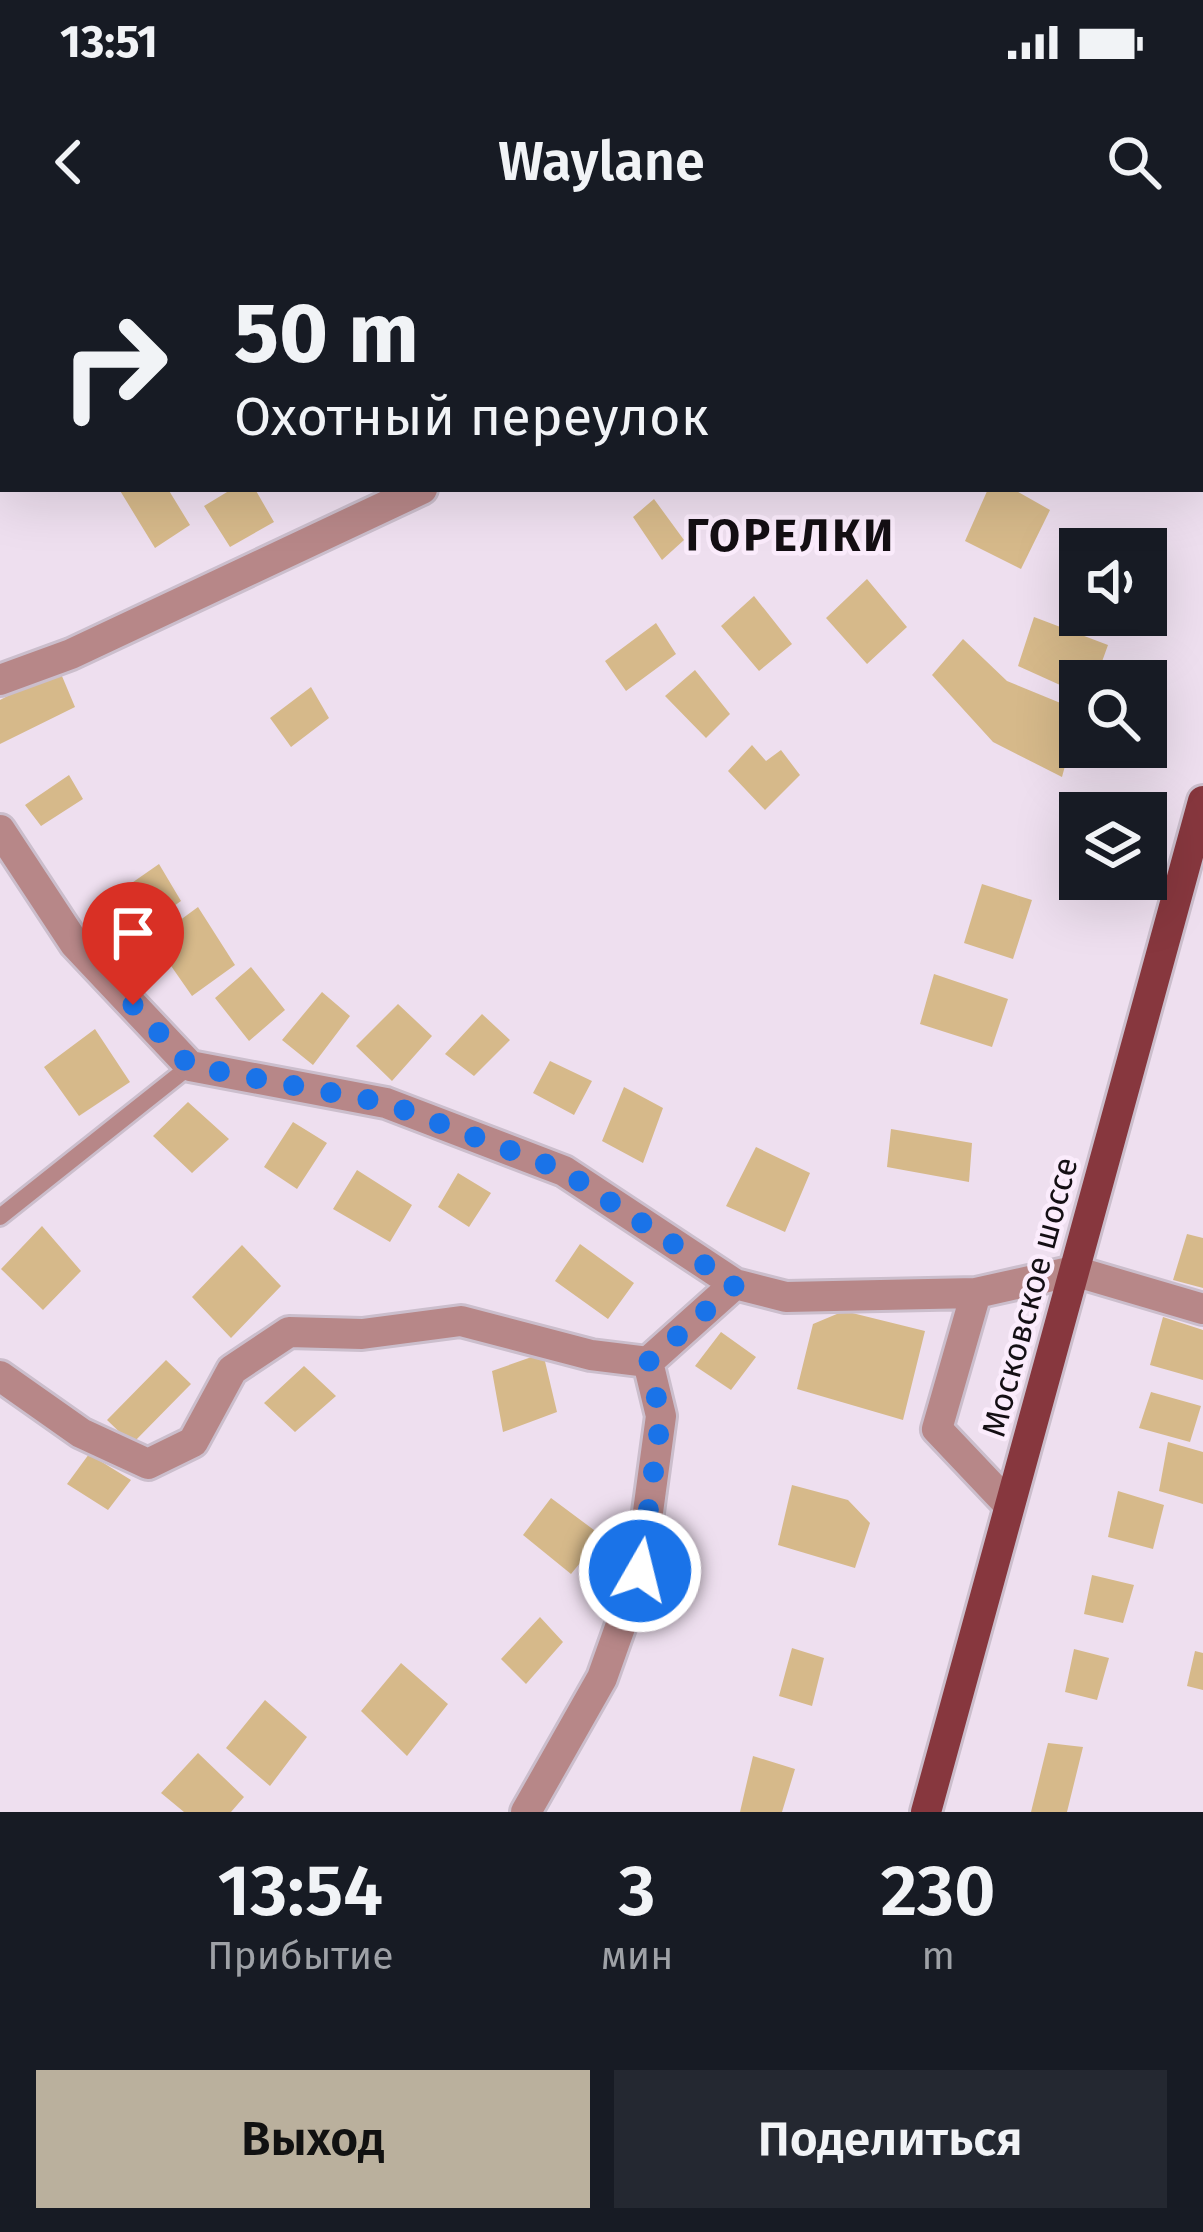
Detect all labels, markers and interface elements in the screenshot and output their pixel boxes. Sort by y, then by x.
text: 13:51 [60,15,158,69]
icon: back [36,129,102,195]
icon: search [1101,129,1167,195]
text: Waylane [498,130,705,194]
text: 50 m [234,283,419,384]
icon: right [36,288,192,444]
text: Охотный переулок [234,385,709,449]
district label: ГОРЕЛКИ [686,509,896,563]
map controls [1059,528,1167,900]
button: sound [1059,528,1167,636]
button: search [1059,660,1167,768]
button: layers [1059,792,1167,900]
pin [82,882,184,1005]
icon: arrive [100,900,166,966]
street label: Московское шоссе [973,1153,1087,1441]
position arrow [577,1508,703,1634]
text: 13:54 [217,1848,383,1934]
text: 3 [618,1848,656,1934]
text: 230 [881,1848,996,1934]
text: Прибытие [207,1933,394,1979]
text: мин [601,1933,673,1979]
text: m [921,1933,955,1979]
button: Выход [36,2070,590,2208]
button: Поделиться [614,2070,1167,2208]

